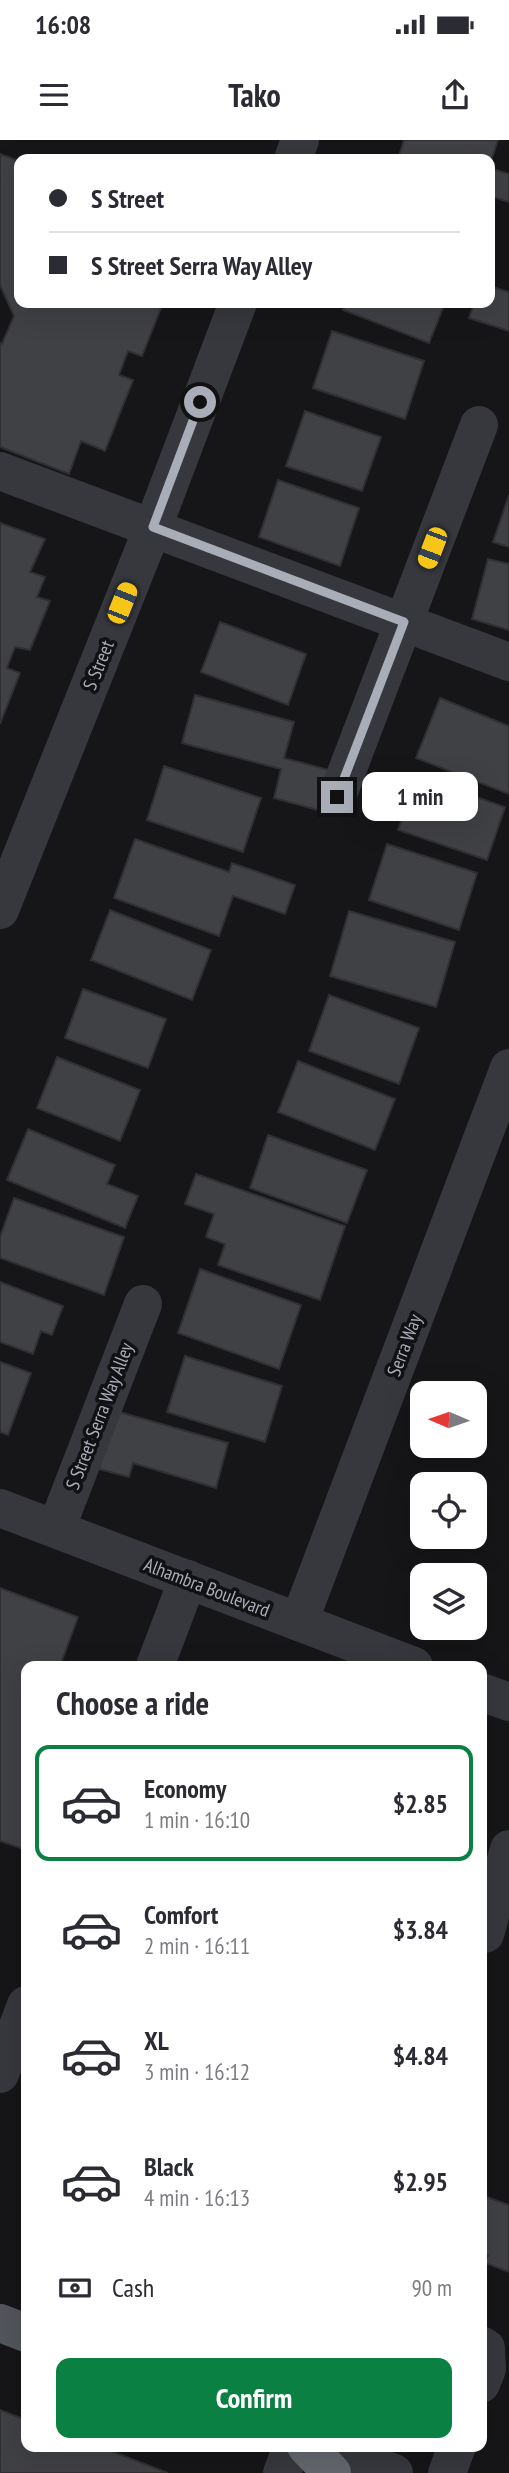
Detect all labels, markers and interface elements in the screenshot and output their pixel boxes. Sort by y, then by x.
text: 16:08 [35,8,91,41]
text: Tako [228,74,281,116]
icon: menu [35,76,73,114]
icon: share [436,76,474,114]
text: S Street [91,182,164,215]
text: S Street Serra Way Alley [91,249,312,282]
route start [184,386,216,418]
car [415,525,450,571]
car [105,580,140,626]
street label: S Street [77,636,119,693]
callout: 1 min [362,772,477,822]
route end [321,781,353,813]
text: 1 min [397,782,443,811]
street label: Serra Way [381,1310,427,1379]
street label: S Street Serra Way Alley [60,1338,138,1493]
north arrow [410,1381,486,1458]
map controls [410,1381,487,1640]
button: locate [410,1472,487,1549]
street label: Alhambra Boulevard [141,1552,273,1622]
button: layers [410,1563,487,1640]
text: Choose a ride [56,1682,209,1724]
icon: car [60,1772,123,1835]
text: Economy [144,1772,226,1805]
text: $2.85 [393,1787,448,1820]
text: 1 min · 16:10 [144,1805,250,1834]
icon: car [60,1898,123,1961]
text: Comfort [144,1898,218,1931]
text: $3.84 [393,1913,448,1946]
text: 2 min · 16:11 [144,1931,250,1960]
icon: car [60,2024,123,2087]
text: XL [144,2024,169,2057]
text: $4.84 [393,2039,448,2072]
text: 3 min · 16:12 [144,2057,250,2086]
icon: car [60,2150,123,2213]
text: Black [144,2150,194,2183]
text: $2.95 [393,2165,448,2198]
text: 4 min · 16:13 [144,2183,250,2212]
icon: cash [56,2269,94,2307]
text: Cash [112,2271,154,2304]
text: 90 m [411,2273,452,2302]
button: Confirm [56,2358,452,2438]

